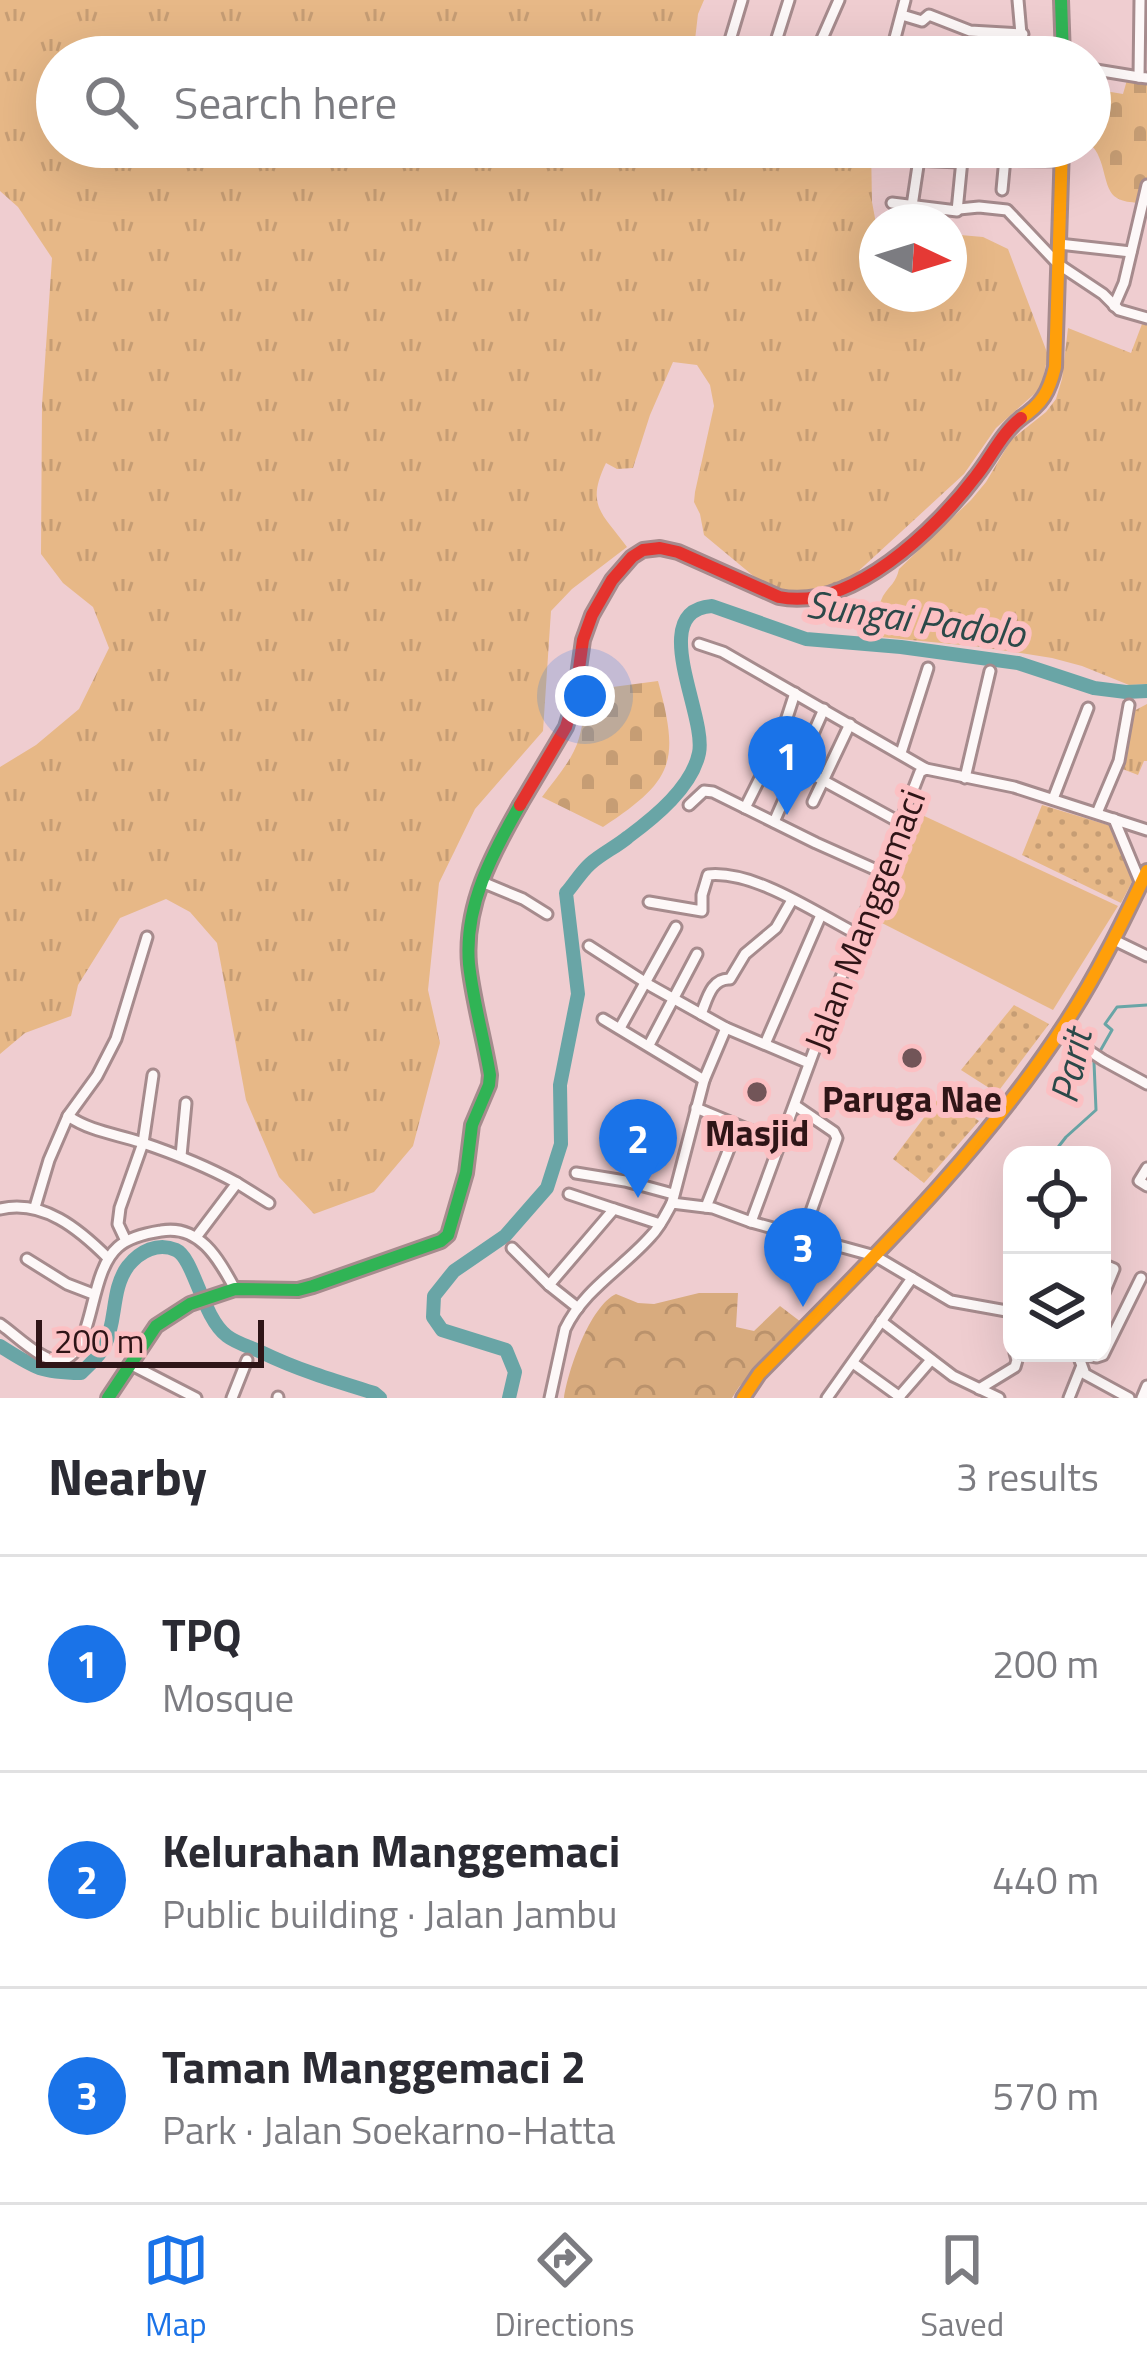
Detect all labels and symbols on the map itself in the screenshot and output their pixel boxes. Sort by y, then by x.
north arrow [859,204,967,312]
water label: Sungai Padolo [803,573,1031,663]
your location [555,666,615,726]
pin: 1 [748,716,826,815]
street label: Jalan Manggemaci [789,781,939,1059]
water label: Parit [1033,1019,1107,1108]
marker: Paruga Nae [899,1045,925,1071]
place label: Paruga Nae [822,1071,1002,1126]
marker: Masjid [744,1079,770,1105]
pin: 2 [599,1099,677,1198]
place label: Masjid [705,1105,809,1160]
pin: 3 [764,1208,842,1307]
scale bar [36,1314,264,1367]

